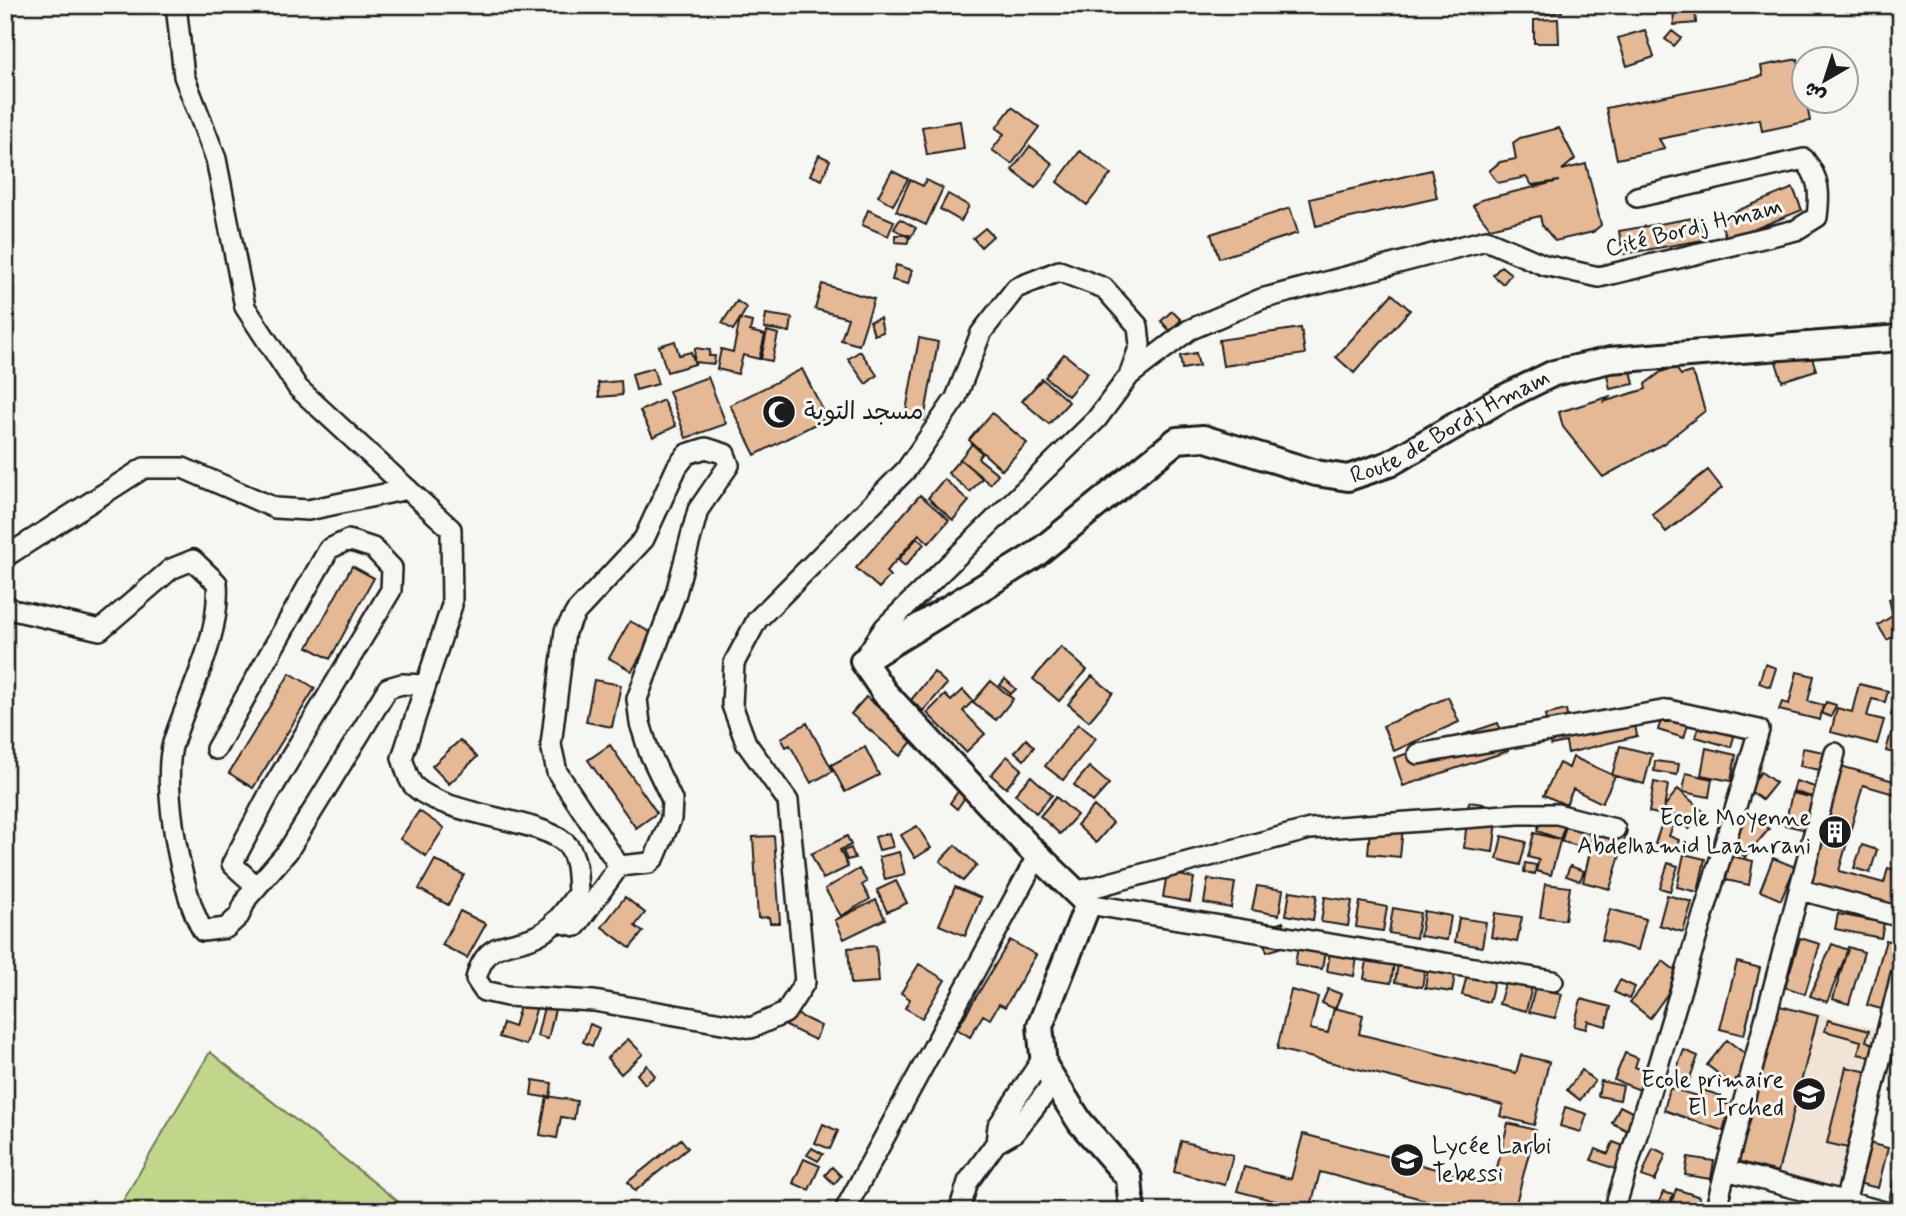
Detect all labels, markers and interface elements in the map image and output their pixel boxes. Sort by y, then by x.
north arrow [1790,46,1860,116]
text: ش [1799,76,1831,108]
street label: Cité Bordj Hmam [1602,191,1786,265]
street label: Route de Bordj Hmam [1346,362,1555,492]
mosque icon: مسجد التوبة [760,393,798,431]
place label: مسجد التوبة [804,397,924,428]
place label: Ecole Moyenne Abdelhamid Laamrani [1577,803,1811,862]
building icon: Ecole Moyenne Abdelhamid Laamrani [1816,813,1854,851]
place label: Ecole primaire El Irched [1641,1065,1784,1124]
school or university icon: Ecole primaire El Irched [1790,1075,1828,1113]
place label: Lycée Larbi Tebessi [1432,1131,1551,1190]
school or university icon: Lycée Larbi Tebessi [1388,1141,1426,1179]

